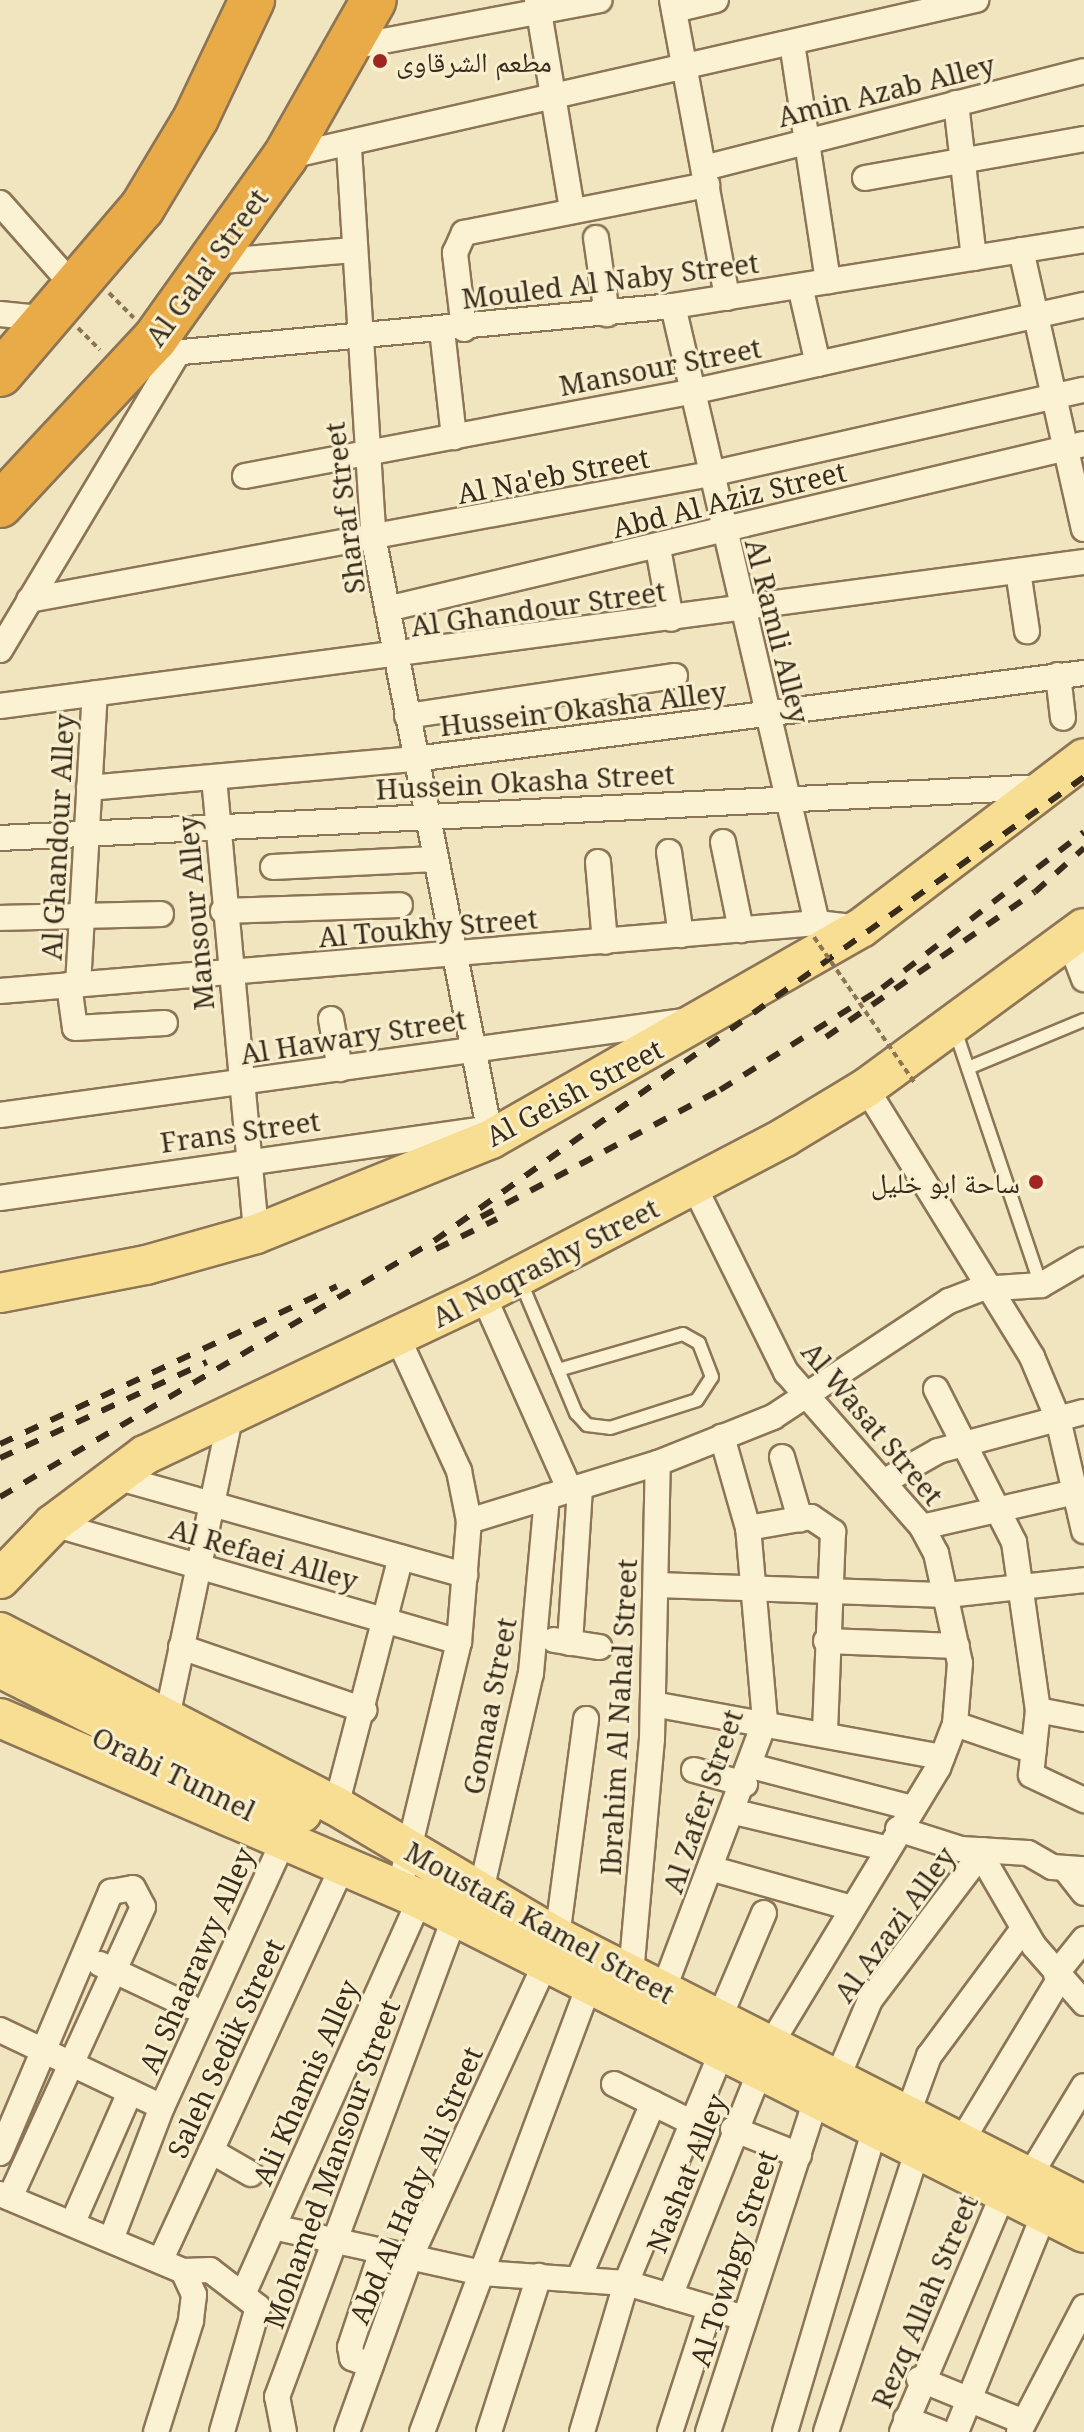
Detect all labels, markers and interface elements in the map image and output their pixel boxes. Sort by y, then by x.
place label: مطعم الشرقاوى [396,44,552,78]
street label: Amin Azab Alley [774,47,998,133]
marker: مطعم الشرقاوى [371,52,389,70]
street label: Al Gala' Street [138,182,274,352]
street label: Mouled Al Naby Street [460,245,760,315]
street label: Mansour Street [556,330,764,402]
street label: Sharaf Street [317,420,371,596]
street label: Al Na'eb Street [454,440,652,510]
street label: Abd Al Aziz Street [609,454,849,544]
street label: Al Ramli Alley [739,535,817,727]
street label: Al Ghandour Street [408,573,668,643]
street label: Hussein Okasha Alley [438,674,728,742]
street label: Al Ghandour Alley [34,713,80,961]
street label: Hussein Okasha Street [375,756,675,806]
street label: Mansour Alley [170,814,220,1012]
street label: Al Toukhy Street [317,901,539,953]
street label: Al Hawary Street [238,1002,468,1070]
street label: Al Geish Street [480,1031,668,1153]
street label: Frans Street [158,1103,322,1159]
place label: ساحة ابو خليل [871,1165,1020,1199]
marker: ساحة ابو خليل [1027,1173,1045,1191]
street label: Al Noqrashy Street [426,1190,664,1334]
street label: Al Wasat Street [795,1335,951,1511]
street label: Al Refaei Alley [166,1511,362,1597]
street label: Ibrahim Al Nahal Street [593,1558,643,1876]
street label: Gomaa Street [455,1615,523,1797]
street label: Al Zafer Street [655,1705,749,1897]
street label: Orabi Tunnel [87,1719,261,1827]
street label: Moustafa Kamel Street [399,1834,681,2010]
street label: Al Azazi Alley [826,1840,962,2008]
street label: Al Shaarawy Alley [131,1842,261,2078]
street label: Saleh Sedik Street [160,1933,290,2163]
street label: Ali Khamis Alley [245,1974,365,2190]
street label: Mohamed Mansour Street [256,1995,406,2333]
street label: Abd Al Hady Ali Street [341,2041,489,2329]
street label: Nashat Alley [639,2089,733,2257]
street label: Al Towbgy Street [682,2146,784,2370]
street label: Rezq Allah Street [864,2189,984,2413]

